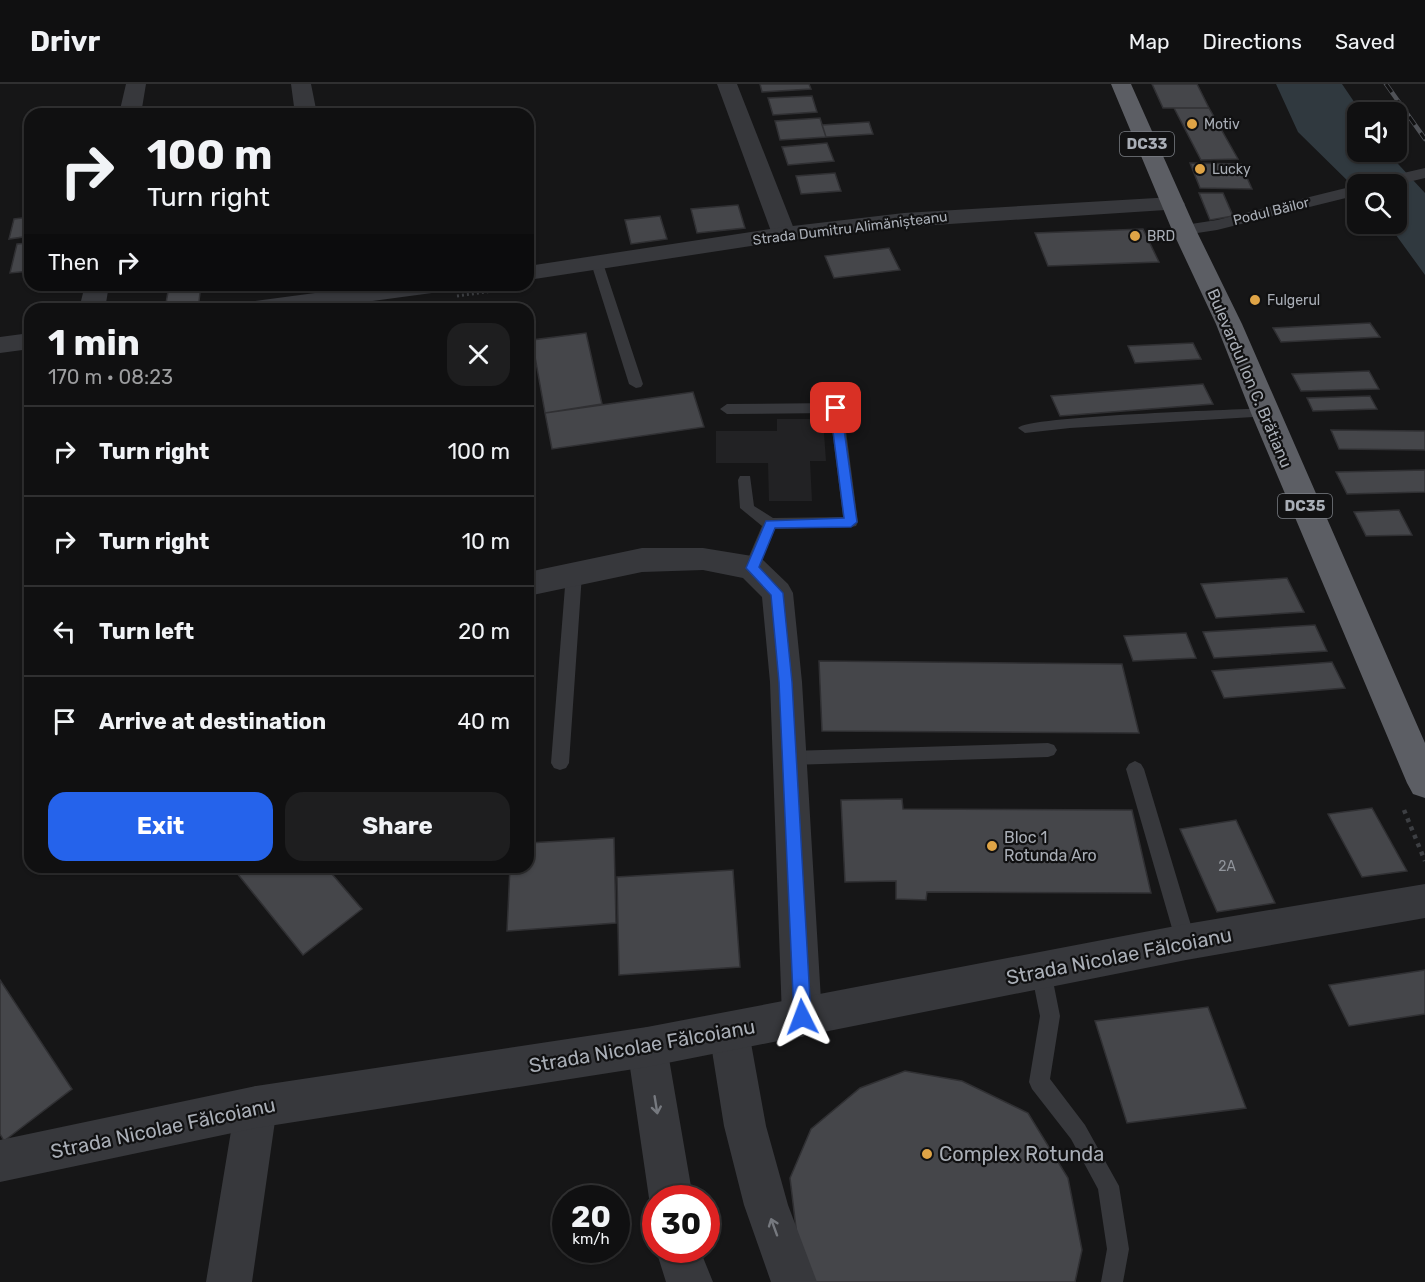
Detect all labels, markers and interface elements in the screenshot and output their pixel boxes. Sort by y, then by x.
text: Drivr [30,25,100,58]
text: Map [1129,29,1170,54]
text: Directions [1203,29,1302,54]
text: Saved [1335,29,1395,54]
map controls [1347,102,1407,234]
button: sound [1347,102,1407,162]
place label: Motiv [1204,116,1240,133]
marker: Motiv [1185,117,1199,131]
text: 100 m [147,130,272,180]
icon: right [48,132,126,210]
road number: DC33 [1120,132,1174,156]
place label: Lucky [1212,161,1251,178]
marker: Lucky [1193,162,1207,176]
button: search [1347,174,1407,234]
text: Turn right [147,181,270,213]
street label: Podul Băilor [1231,194,1312,229]
street label: Strada Dumitru Alimănișteanu [752,208,948,249]
place label: BRD [1147,228,1175,245]
marker: BRD [1128,229,1142,243]
icon: right [111,246,144,279]
text: Then [48,249,99,276]
street label: Bulevardul Ion C. Brătianu [1203,286,1296,470]
place label: Fulgerul [1267,292,1320,309]
marker: Fulgerul [1248,293,1262,307]
text: 1 min [48,321,140,364]
button: close [447,323,510,386]
text: 170 m · 08:23 [48,365,173,389]
pin [810,382,861,433]
icon: arrive [819,391,852,424]
icon: right [48,435,81,468]
text: Turn right [99,438,209,465]
text: 100 m [448,438,510,465]
road number: DC35 [1278,494,1332,518]
icon: right [48,525,81,558]
text: Turn right [99,528,209,555]
text: 10 m [462,528,510,555]
icon: left [48,615,81,648]
text: Turn left [99,618,194,645]
text: 20 m [458,618,510,645]
icon: arrive [48,705,81,738]
text: Arrive at destination [99,708,326,735]
text: 40 m [457,708,510,735]
button: Exit [48,792,273,861]
button: Share [285,792,510,861]
place label: Bloc 1 Rotunda Aro [1004,828,1097,865]
marker: Bloc 1 Rotunda Aro [985,839,999,853]
house number: 2A [1218,858,1236,875]
street label: Strada Nicolae Fălcoianu [1004,922,1234,990]
position arrow [770,985,834,1049]
street label: Strada Nicolae Fălcoianu [527,1014,757,1078]
street label: Strada Nicolae Fălcoianu [48,1092,278,1164]
one-way arrow [651,1095,662,1114]
place label: Complex Rotunda [939,1142,1104,1166]
marker: Complex Rotunda [920,1147,934,1161]
speed limit sign: 30 [642,1185,720,1263]
text: 20 [571,1199,611,1235]
one-way arrow [768,1218,779,1237]
text: km/h [572,1230,610,1248]

